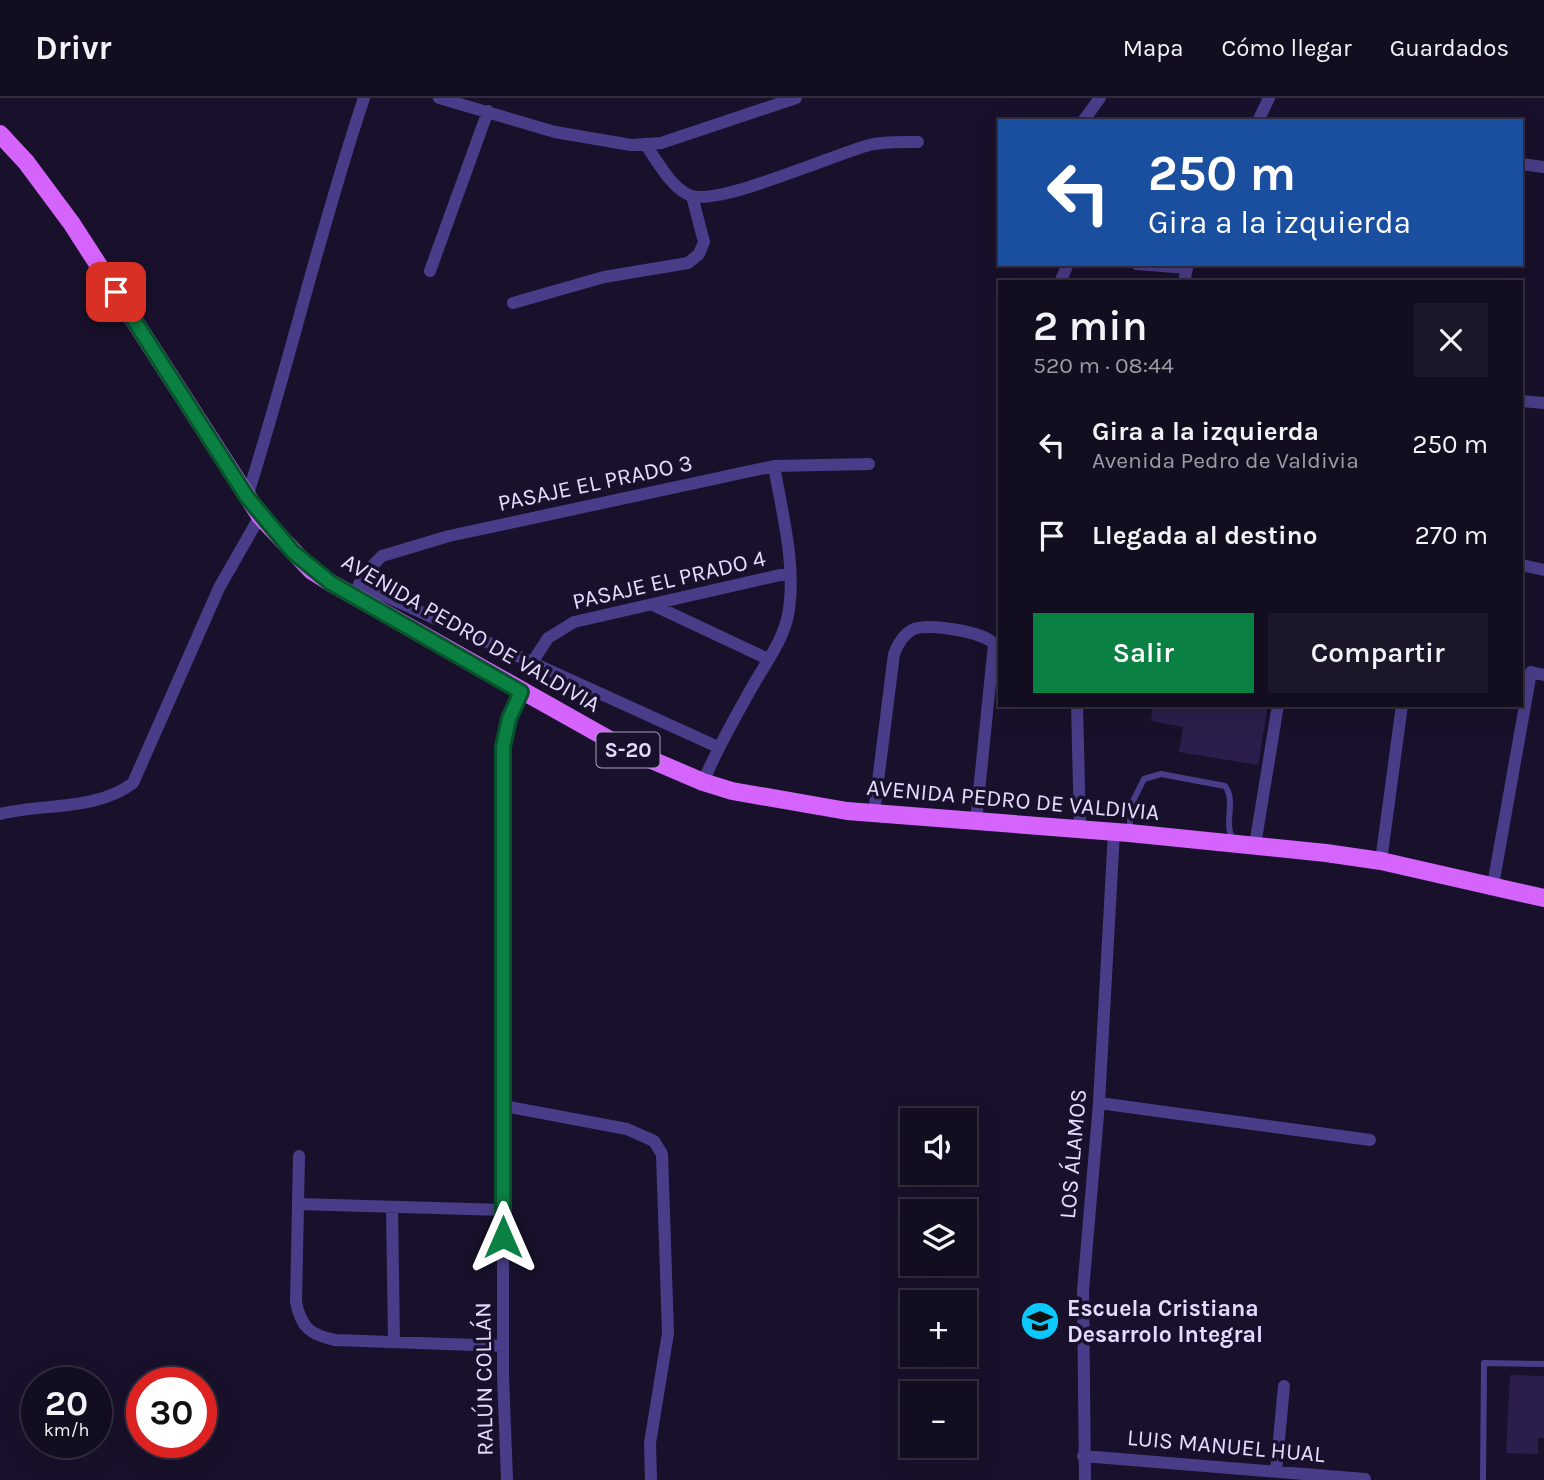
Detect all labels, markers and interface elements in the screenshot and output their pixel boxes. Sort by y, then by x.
text: Drivr [35,29,112,67]
text: Mapa [1123,34,1183,62]
text: Cómo llegar [1221,34,1352,62]
text: Guardados [1390,34,1509,62]
text: 250 m [1148,145,1296,202]
icon: left [1033,147,1124,238]
text: Gira a la izquierda [1148,204,1411,241]
pin [86,262,146,322]
icon: arrive [97,273,135,311]
text: 2 min [1033,301,1148,351]
button: close [1414,303,1488,377]
text: 520 m · 08:44 [1033,352,1174,379]
text: Gira a la izquierda [1092,416,1319,447]
icon: left [1033,426,1071,464]
text: 250 m [1412,429,1488,460]
text: Avenida Pedro de Valdivia [1092,447,1359,474]
street label: PASAJE EL PRADO 3 [495,449,695,517]
icon: arrive [1033,517,1071,555]
text: Llegada al destino [1092,520,1318,551]
text: 270 m [1415,520,1488,551]
street label: PASAJE EL PRADO 4 [570,545,768,615]
street label: AVENIDA PEDRO DE VALDIVIA [337,548,605,718]
button: Salir [1033,613,1254,693]
button: Compartir [1268,613,1488,693]
road number: S-20 [596,732,660,768]
street label: AVENIDA PEDRO DE VALDIVIA [866,774,1160,826]
street label: LOS ÁLAMOS [1054,1088,1092,1220]
map controls [900,1108,977,1458]
button: sound [900,1108,977,1185]
button: layers [900,1199,977,1276]
position arrow [466,1200,540,1274]
button: + [900,1290,977,1367]
place label: Escuela Cristiana Desarrolo Integral [1067,1295,1263,1348]
school or university icon: Escuela Cristiana Desarrolo Integral [1019,1300,1061,1342]
street label: RALÚN COLLÁN [469,1302,499,1456]
speed limit sign: 30 [126,1367,217,1458]
button: − [900,1381,977,1458]
text: 20 [45,1383,88,1424]
text: km/h [44,1419,89,1441]
street label: LUIS MANUEL HUAL [1126,1424,1326,1468]

